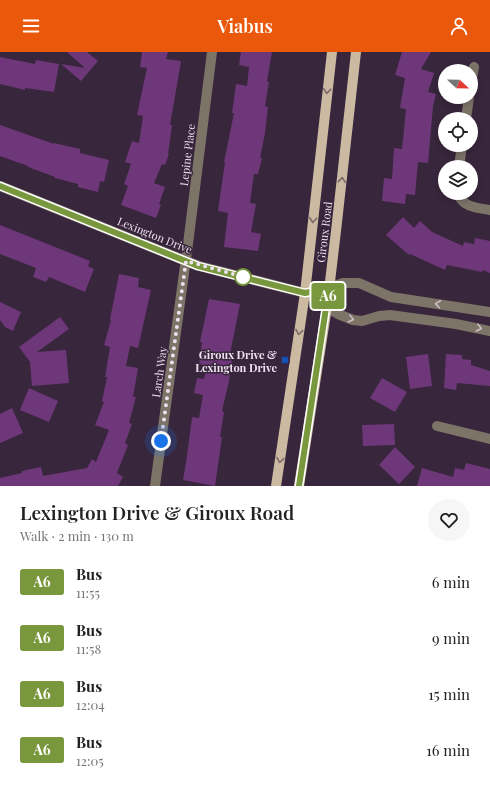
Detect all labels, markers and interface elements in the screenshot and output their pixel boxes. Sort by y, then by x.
text: Viabus [217,14,273,38]
icon: menu [20,15,42,37]
icon: person [448,15,470,37]
north arrow [438,64,478,104]
map controls [438,64,478,200]
one-way arrow [323,88,332,94]
button: locate [438,112,478,152]
street label: Lepine Place [176,123,198,187]
button: layers [438,160,478,200]
one-way arrow [337,177,346,183]
street label: Giroux Road [313,200,335,263]
street label: Lexington Drive [115,213,195,257]
one-way arrow [309,217,318,223]
unlabelled marker [234,268,252,286]
line badge: A6 [310,283,346,309]
text: A6 [319,286,337,305]
one-way arrow [435,300,441,309]
one-way arrow [348,314,354,322]
one-way arrow [475,323,482,332]
one-way arrow [295,328,304,335]
street label: Larch Way [148,345,170,398]
place label: Giroux Drive & Lexington Drive [195,347,277,375]
marker: Giroux Drive & Lexington Drive [280,355,290,365]
your location [151,431,171,451]
one-way arrow [276,457,285,463]
text: Lexington Drive & Giroux Road [20,499,294,525]
button: heart [428,499,470,541]
text: Walk · 2 min · 130 m [20,527,134,544]
text: Bus [76,564,102,584]
text: A6 [33,572,51,591]
text: 6 min [432,572,470,592]
text: 11:55 [76,584,100,601]
text: Bus [76,620,102,640]
text: A6 [33,628,51,647]
text: 9 min [432,628,470,648]
text: 11:58 [76,640,101,657]
text: Bus [76,676,102,696]
text: A6 [33,684,51,703]
text: 15 min [428,684,470,704]
text: 12:04 [76,696,105,713]
text: Bus [76,732,102,752]
text: A6 [33,740,51,759]
text: 16 min [426,740,470,760]
text: 12:05 [76,752,104,769]

